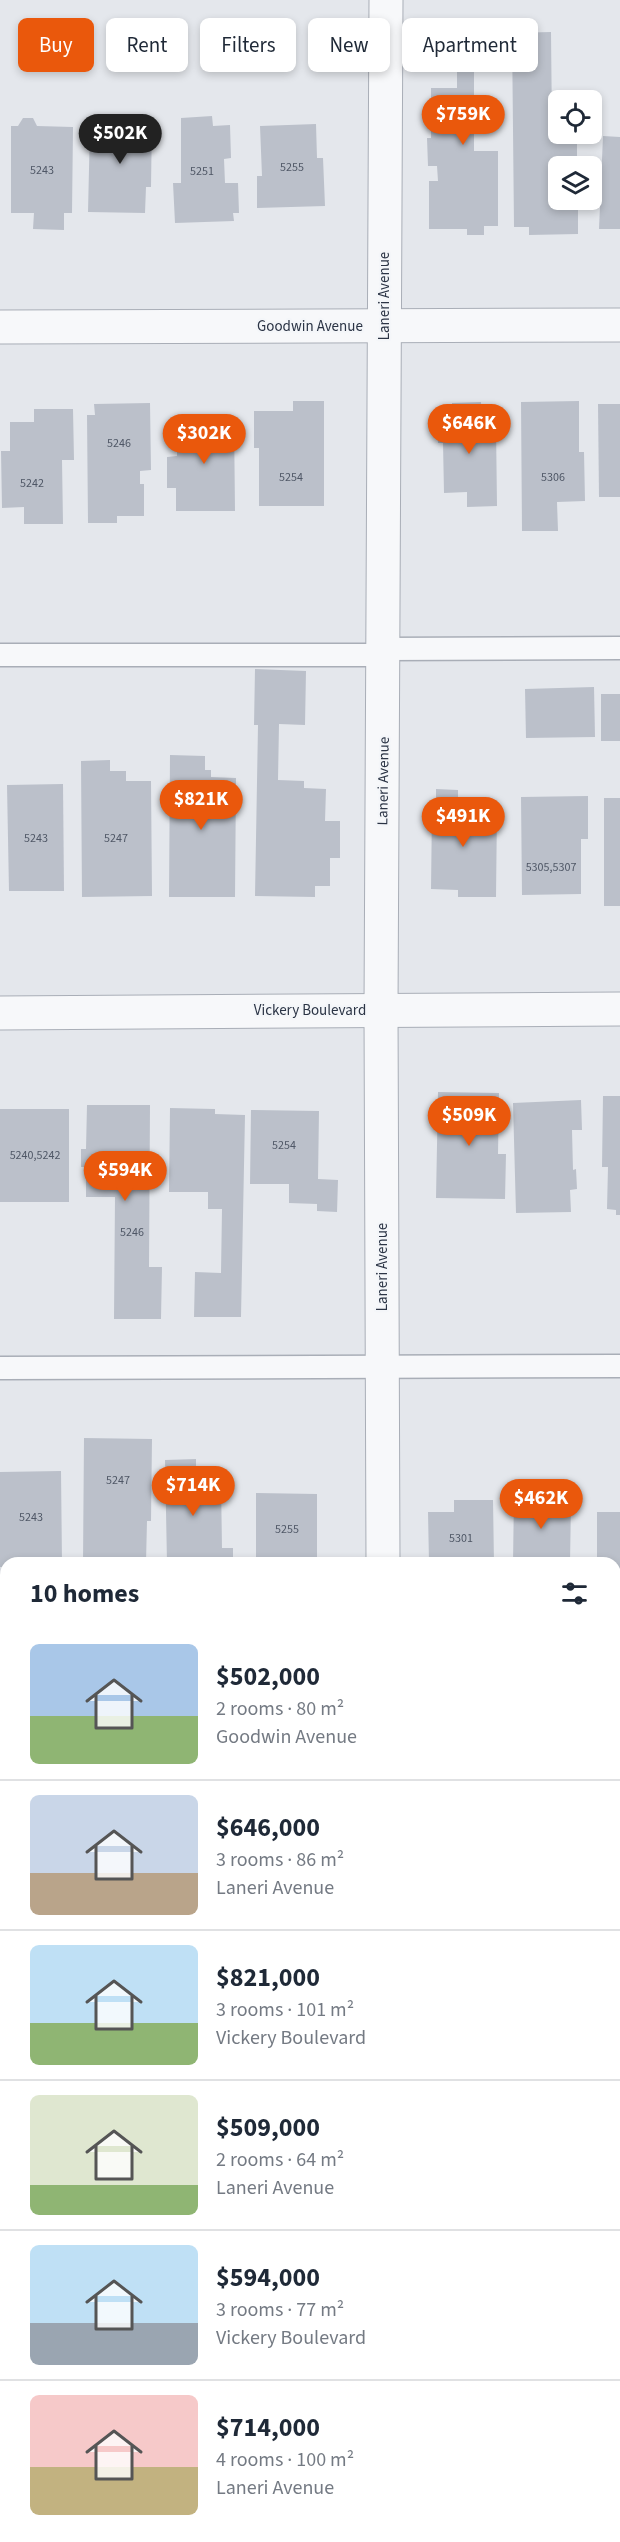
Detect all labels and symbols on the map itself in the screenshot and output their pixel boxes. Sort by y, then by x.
pin: $759K [421,95,505,146]
pin: $502K [78,114,162,165]
house number: 5255 [280,159,304,176]
house number: 5243 [30,162,54,179]
house number: 5251 [190,163,214,180]
street label: Laneri Avenue [374,252,395,340]
street label: Goodwin Avenue [257,316,363,337]
pin: $646K [427,404,511,455]
pin: $302K [162,414,246,465]
house number: 5246 [107,435,131,452]
house number: 5254 [279,469,303,486]
house number: 5306 [541,469,565,486]
house number: 5242 [20,475,44,492]
street label: Laneri Avenue [372,737,395,825]
pin: $821K [159,780,243,831]
pin: $491K [421,797,505,848]
house number: 5243 [24,830,48,847]
house number: 5247 [104,830,128,847]
house number: 5305,5307 [526,859,576,876]
street label: Vickery Boulevard [254,1000,366,1021]
pin: $509K [427,1096,511,1147]
house number: 5254 [272,1137,296,1154]
house number: 5240,5242 [10,1147,60,1164]
pin: $594K [83,1151,167,1202]
street label: Laneri Avenue [372,1223,393,1311]
house number: 5246 [120,1224,144,1241]
pin: $714K [151,1466,235,1517]
house number: 5247 [106,1472,130,1489]
pin: $462K [499,1479,583,1530]
house number: 5243 [19,1509,43,1526]
house number: 5255 [275,1521,299,1538]
house number: 5301 [449,1530,473,1547]

